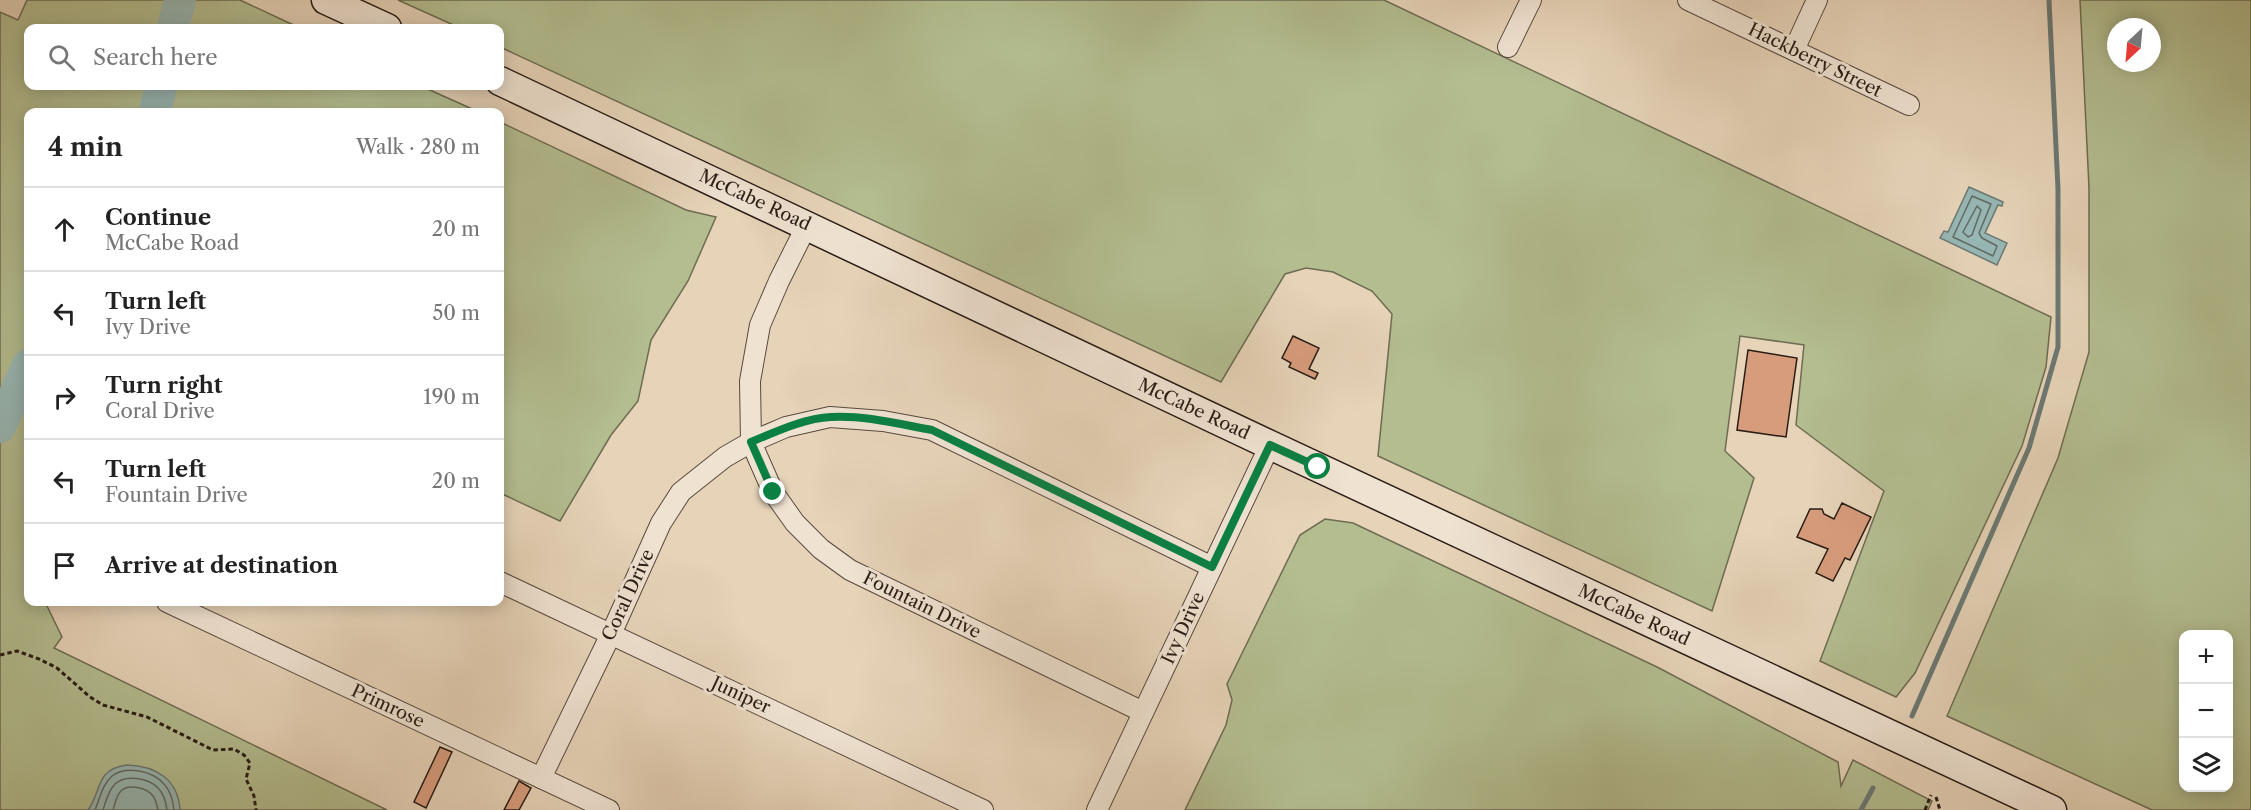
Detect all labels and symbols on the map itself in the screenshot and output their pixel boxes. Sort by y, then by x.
street label: Hackberry Street [1745,18,1886,102]
north arrow [2107,18,2161,72]
street label: McCabe Road [696,164,814,236]
street label: McCabe Road [1135,373,1253,445]
route start [1304,453,1330,479]
route end [759,478,785,504]
street label: Coral Drive [597,546,659,644]
street label: Fountain Drive [859,567,985,643]
street label: McCabe Road [1575,579,1693,651]
street label: Ivy Drive [1157,588,1209,668]
street label: Juniper [705,670,774,718]
street label: Primrose [348,680,428,732]

